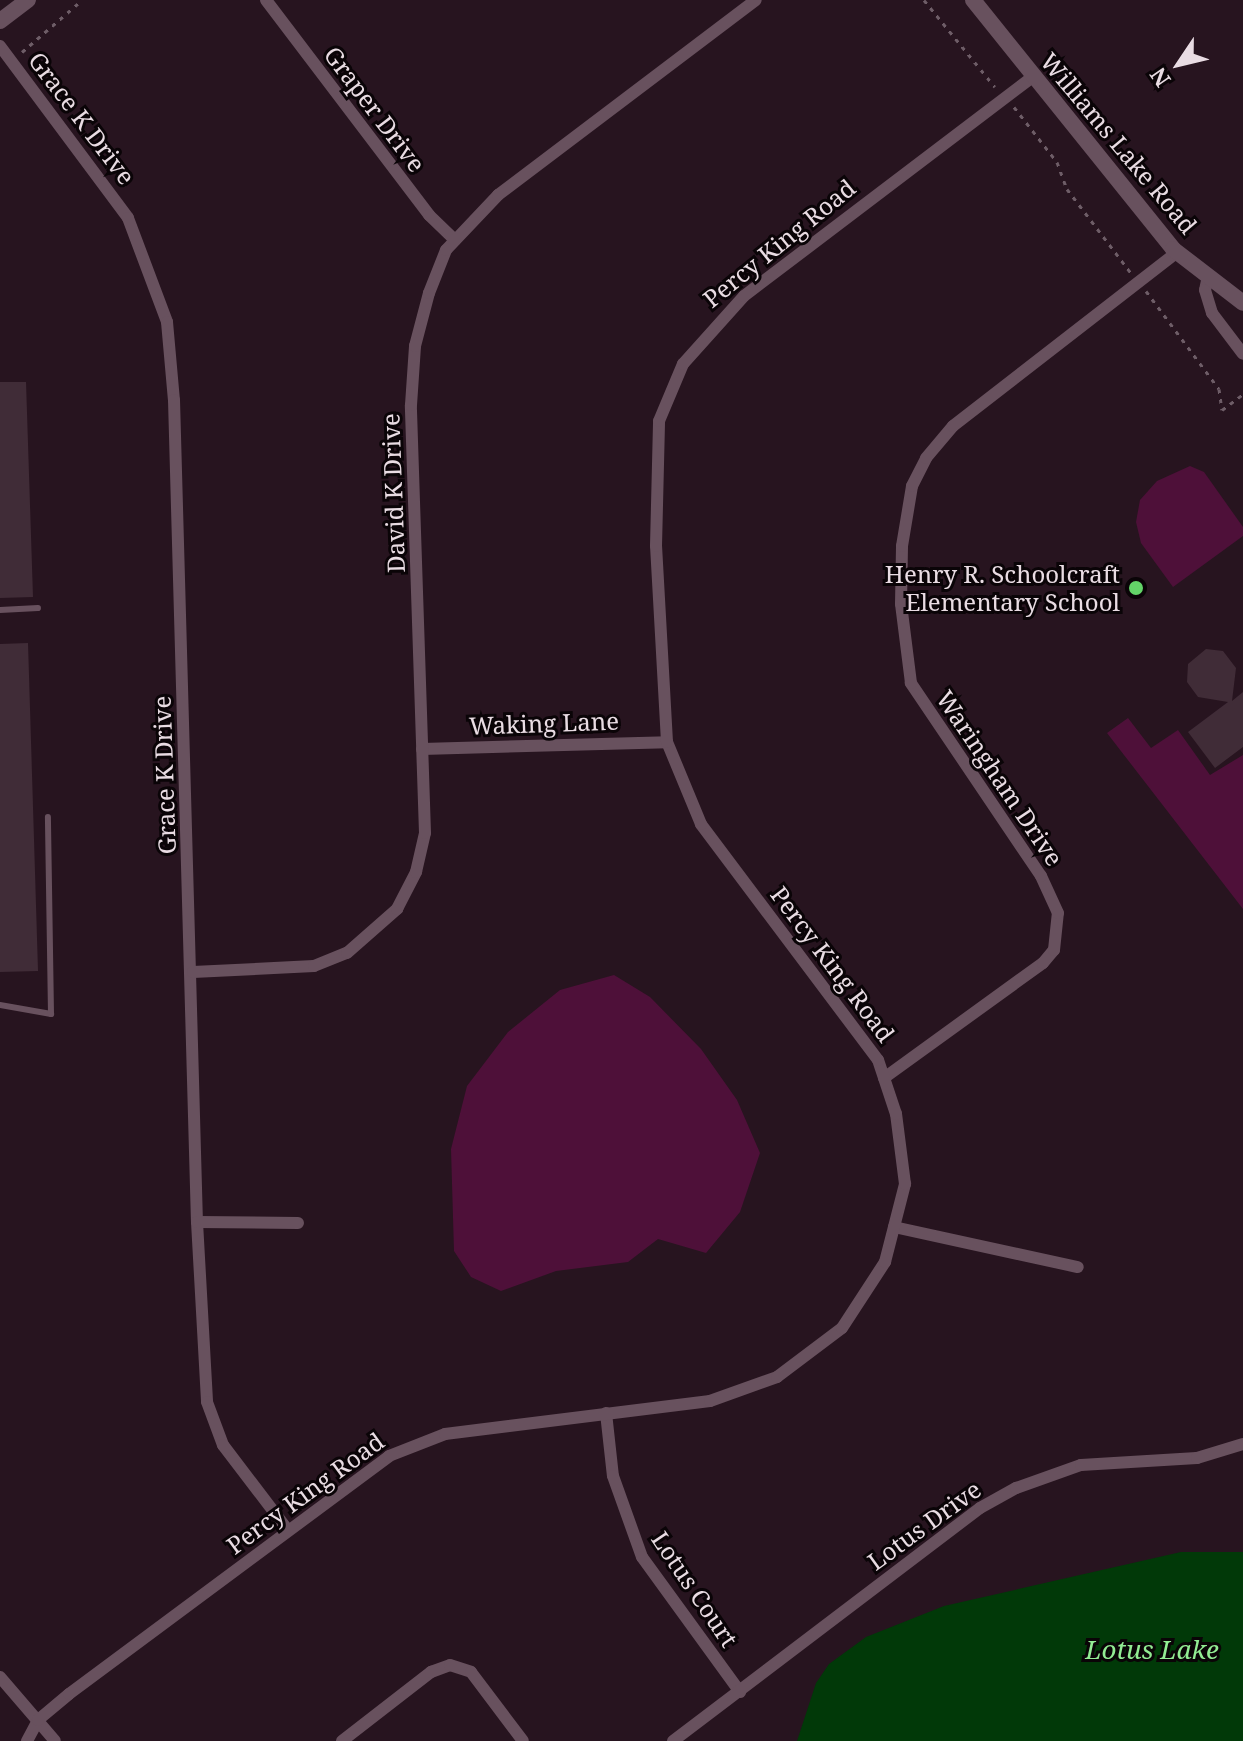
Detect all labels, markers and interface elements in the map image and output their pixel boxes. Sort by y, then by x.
north arrow [1139,24,1219,104]
street label: Graper Drive [318,41,432,177]
street label: Grace K Drive [23,46,141,190]
street label: Williams Lake Road [1035,47,1203,239]
text: N [1142,62,1177,93]
street label: Percy King Road [697,173,861,313]
street label: David K Drive [376,413,410,573]
place label: Henry R. Schoolcraft Elementary School [885,560,1120,616]
marker: Henry R. Schoolcraft Elementary School [1127,579,1145,597]
street label: Waringham Drive [931,685,1069,871]
street label: Grace K Drive [147,695,181,855]
street label: Waking Lane [468,706,620,740]
street label: Percy King Road [765,881,901,1047]
street label: Percy King Road [221,1426,389,1560]
street label: Lotus Drive [862,1474,986,1576]
street label: Lotus Court [646,1526,744,1652]
water label: Lotus Lake [1085,1634,1219,1666]

